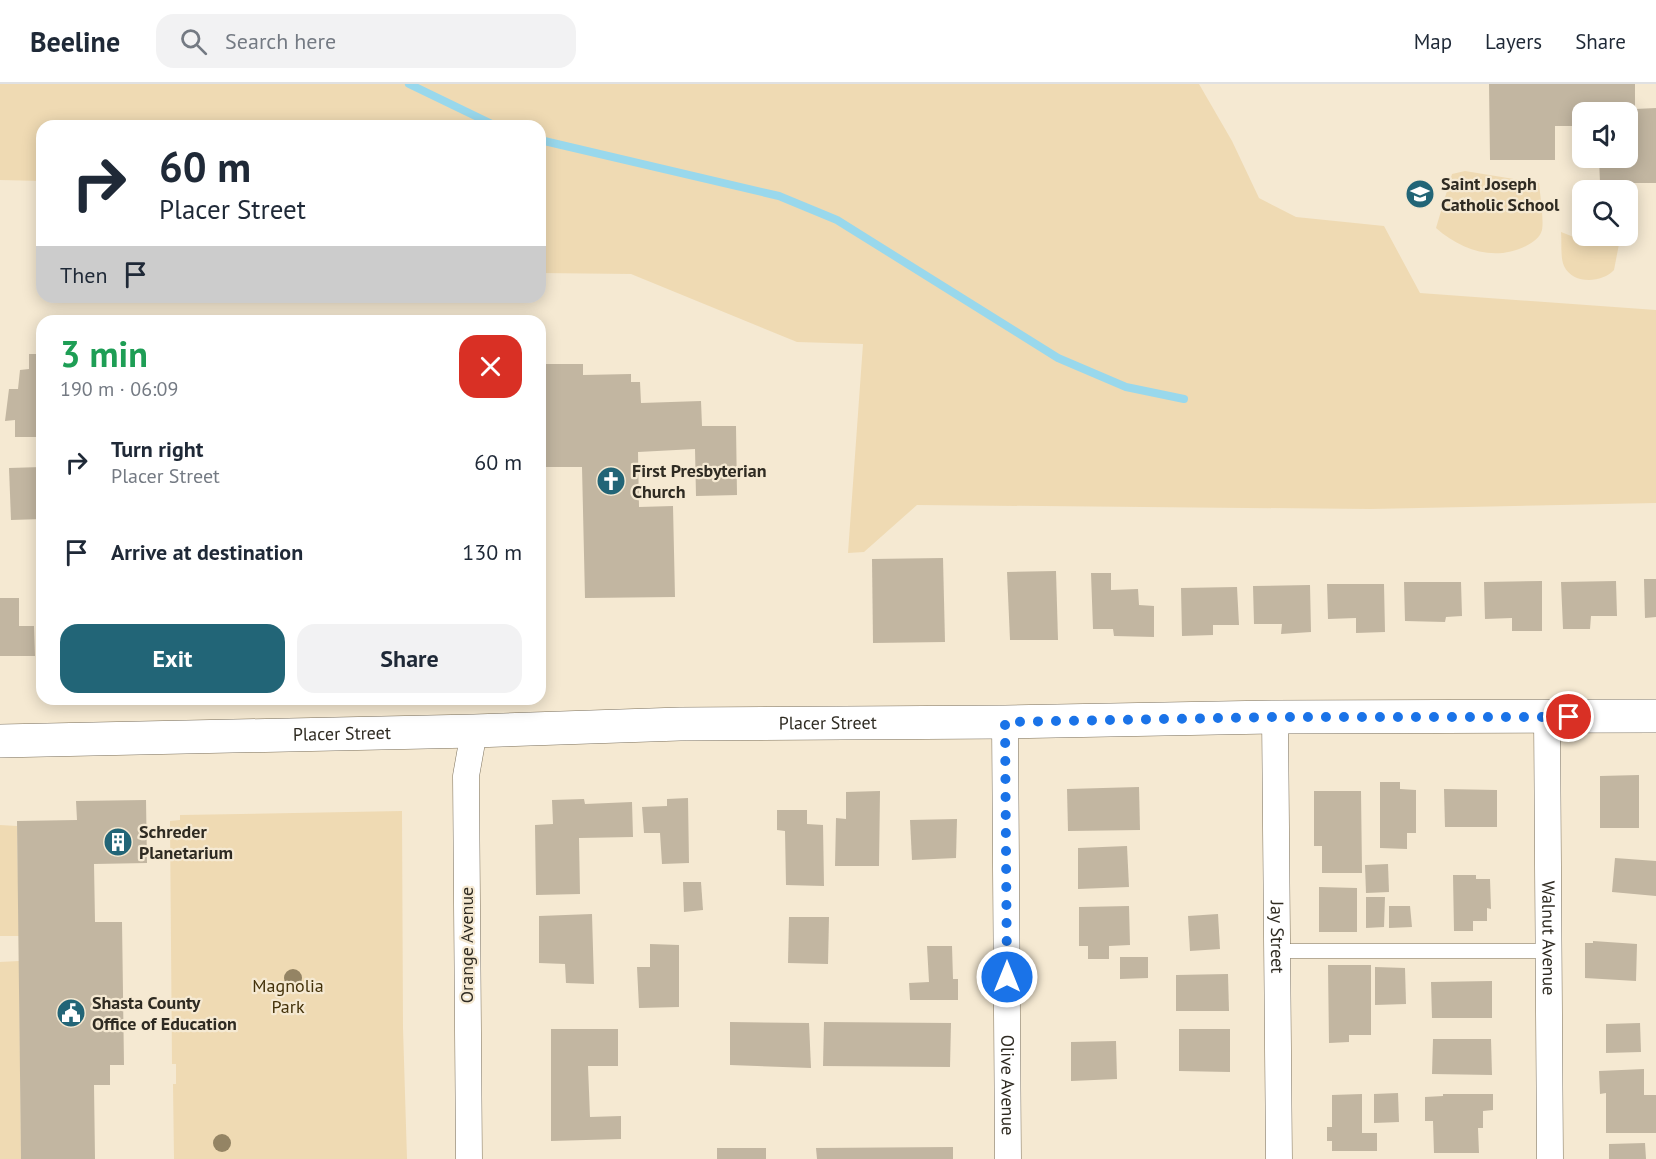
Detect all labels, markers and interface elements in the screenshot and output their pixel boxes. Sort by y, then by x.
search box [156,14,576,68]
text: Beeline [30,23,120,60]
icon: search [177,25,210,58]
text: Search here [225,27,336,55]
text: Map [1414,28,1452,55]
text: Layers [1485,28,1542,55]
text: Share [1575,28,1626,55]
map controls [1572,102,1638,246]
button: sound [1572,102,1638,168]
text: 60 m [159,139,251,194]
icon: right [60,144,138,222]
place label: Saint Joseph Catholic School [1441,172,1560,216]
school or university icon: Saint Joseph Catholic School [1404,178,1436,210]
button: search [1572,180,1638,246]
text: Placer Street [159,192,306,226]
icon: arrive [119,258,152,291]
text: Then [60,261,107,289]
text: 3 min [60,330,148,377]
button: close [459,335,522,398]
text: 190 m · 06:09 [60,376,178,402]
text: Turn right [111,435,203,463]
icon: right [60,446,93,479]
text: 60 m [474,448,522,476]
place label: First Presbyterian Church [632,459,767,503]
text: Placer Street [111,463,220,489]
church icon: First Presbyterian Church [595,465,627,497]
icon: arrive [60,536,93,569]
text: Arrive at destination [111,538,303,566]
text: 130 m [462,538,522,566]
button: Exit [60,624,285,693]
button: Share [297,624,522,693]
pin [1543,691,1594,742]
icon: arrive [1552,700,1585,733]
street label: Placer Street [779,711,877,734]
street label: Placer Street [293,721,391,746]
place label: Schreder Planetarium [139,820,233,864]
building icon: Schreder Planetarium [102,826,134,858]
street label: Walnut Avenue [1537,881,1561,995]
street label: Orange Avenue [455,887,478,1003]
street label: Jay Street [1266,900,1289,973]
position arrow [975,945,1039,1009]
park label: Magnolia Park [252,974,324,1018]
place label: Shasta County Office of Education [92,991,237,1035]
public building icon: Shasta County Office of Education [55,997,87,1029]
street label: Olive Avenue [996,1035,1020,1135]

